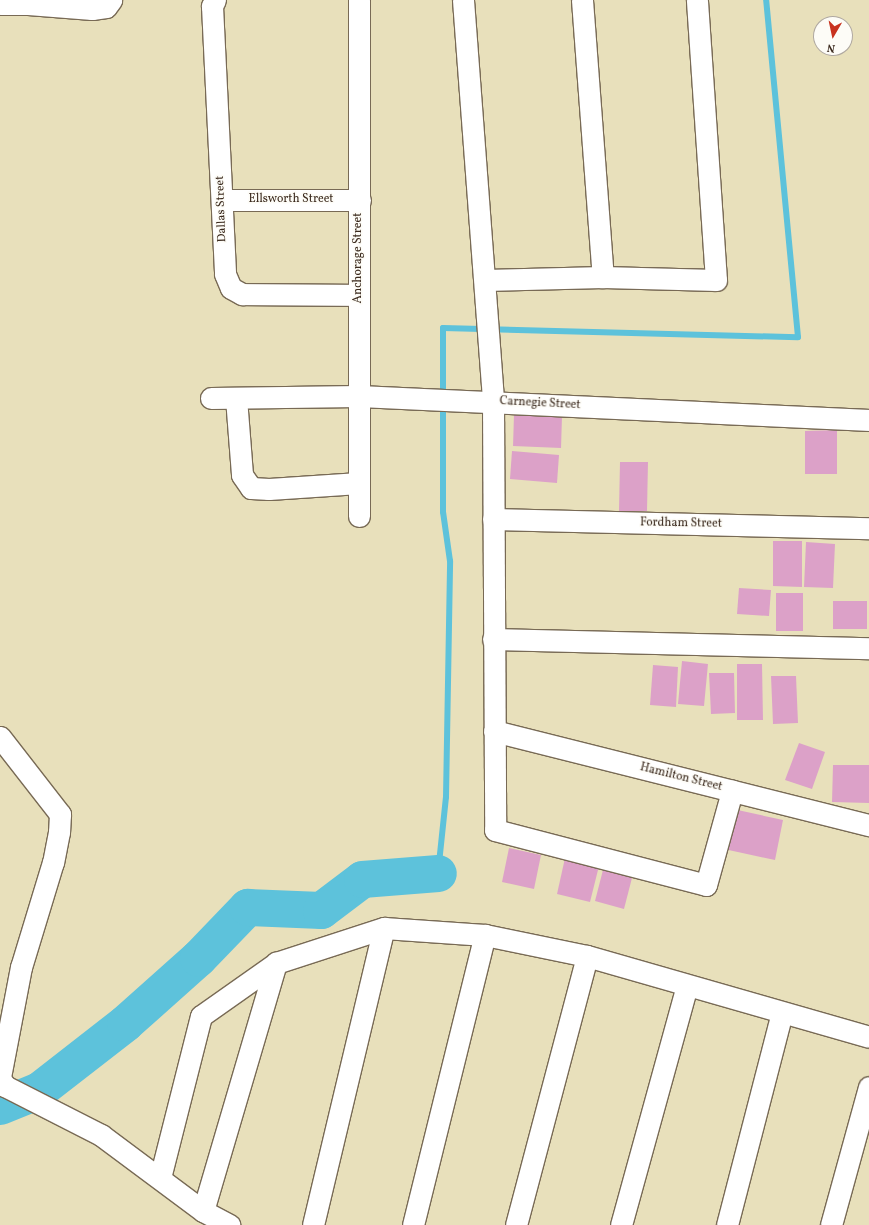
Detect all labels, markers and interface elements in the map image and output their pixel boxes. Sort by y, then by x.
north arrow [813,16,853,56]
text: N [826,39,836,55]
street label: Dallas Street [214,175,230,243]
street label: Ellsworth Street [248,193,334,207]
street label: Anchorage Street [352,213,366,303]
street label: Carnegie Street [499,395,581,413]
street label: Fordham Street [640,516,722,532]
street label: Hamilton Street [638,761,724,795]

